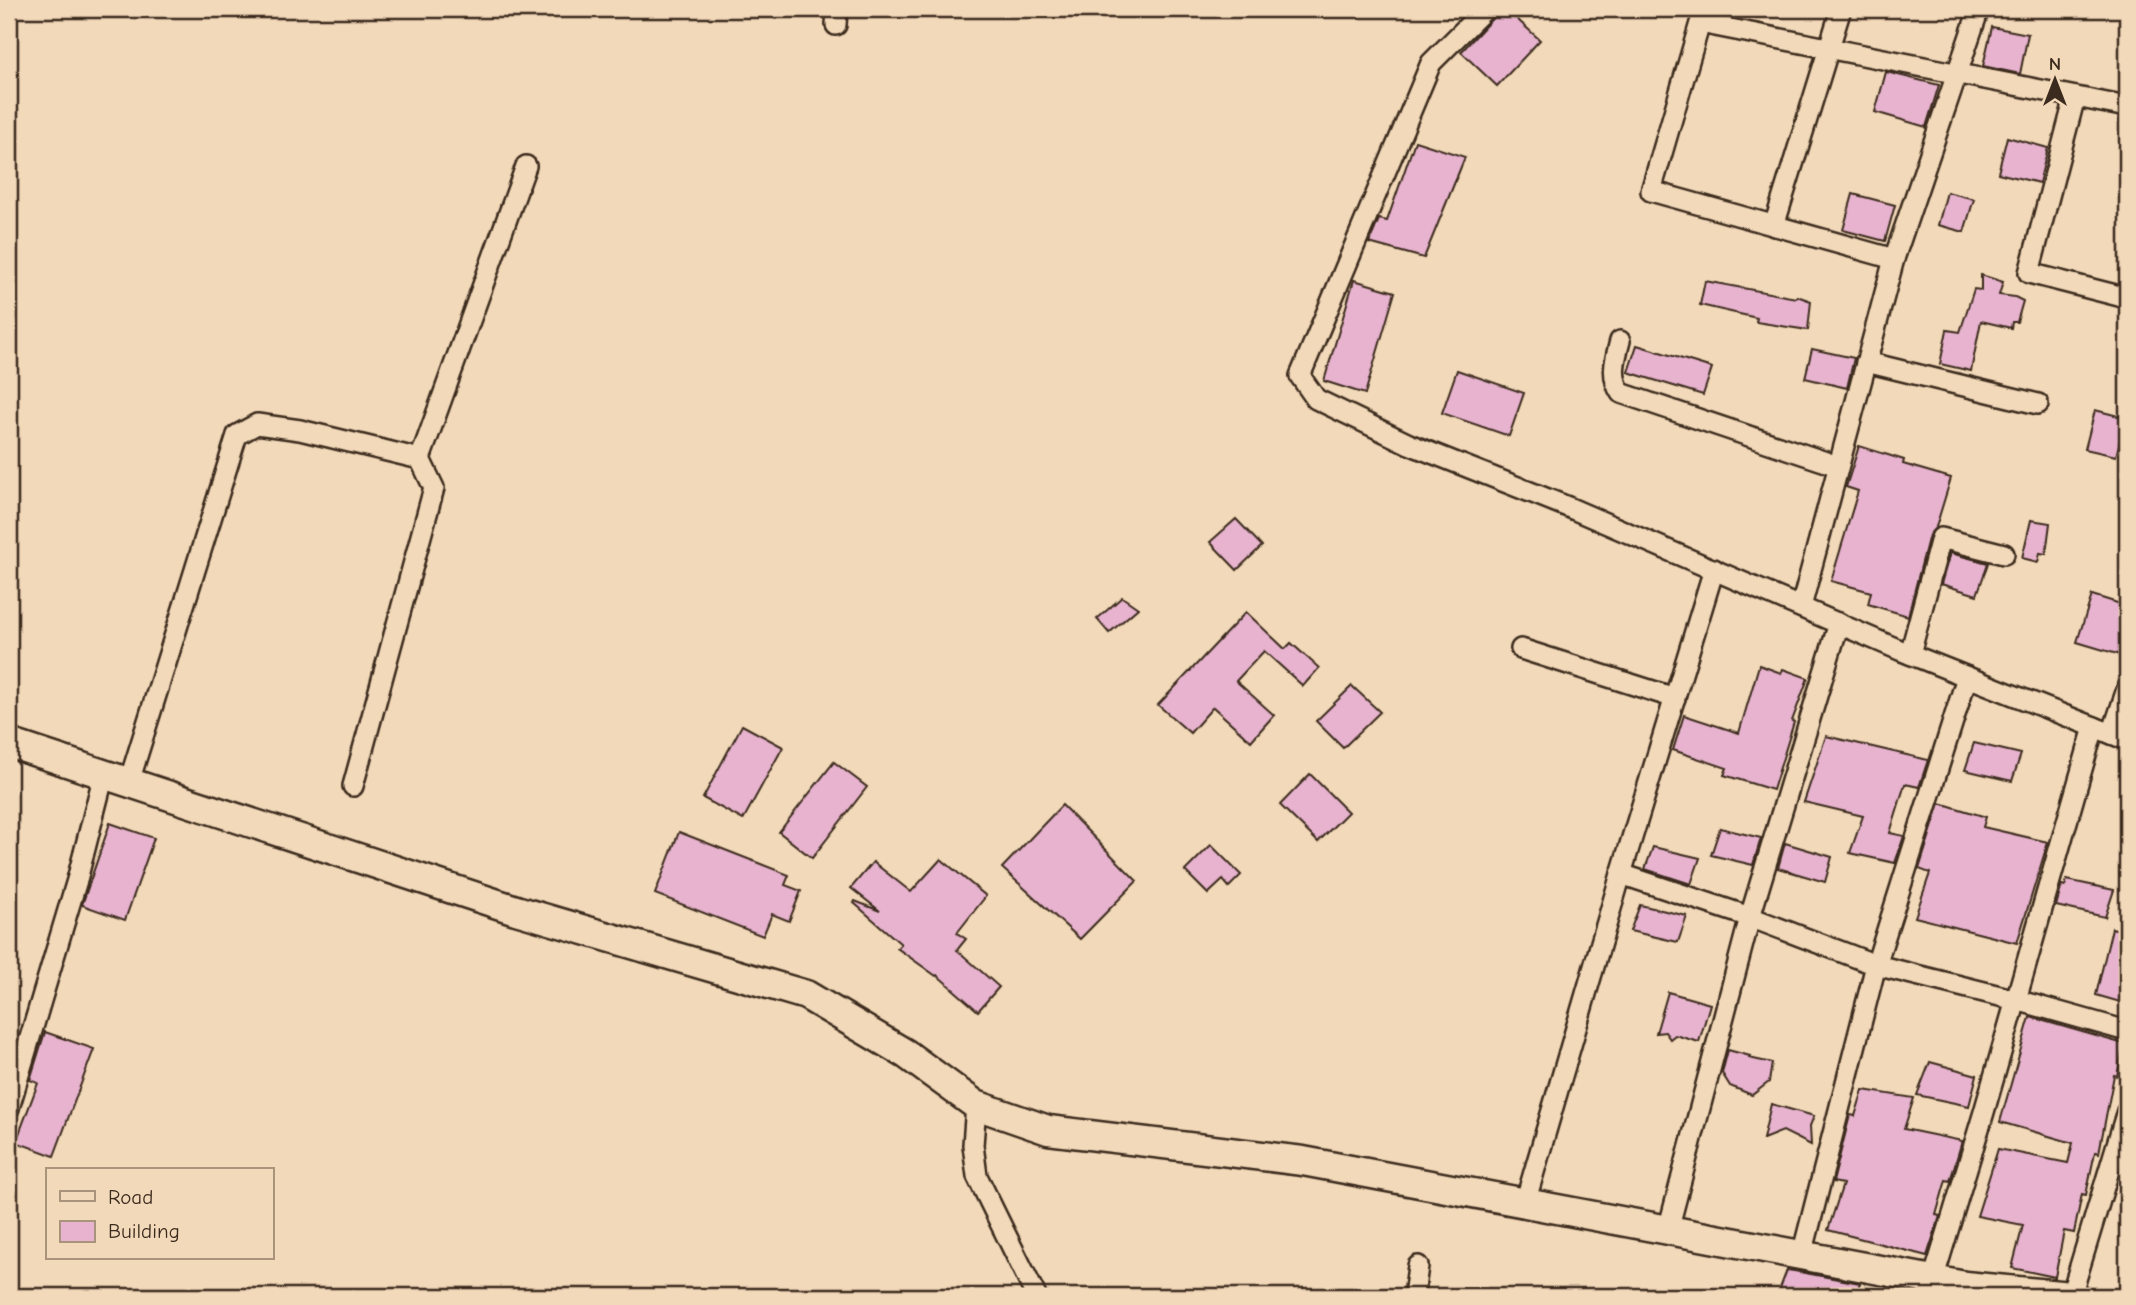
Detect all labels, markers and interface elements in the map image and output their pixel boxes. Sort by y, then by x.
north arrow [2021,46,2090,116]
text: N [2049,53,2061,75]
legend [46,1168,273,1260]
text: Road [108,1185,153,1209]
text: Building [108,1219,180,1243]

